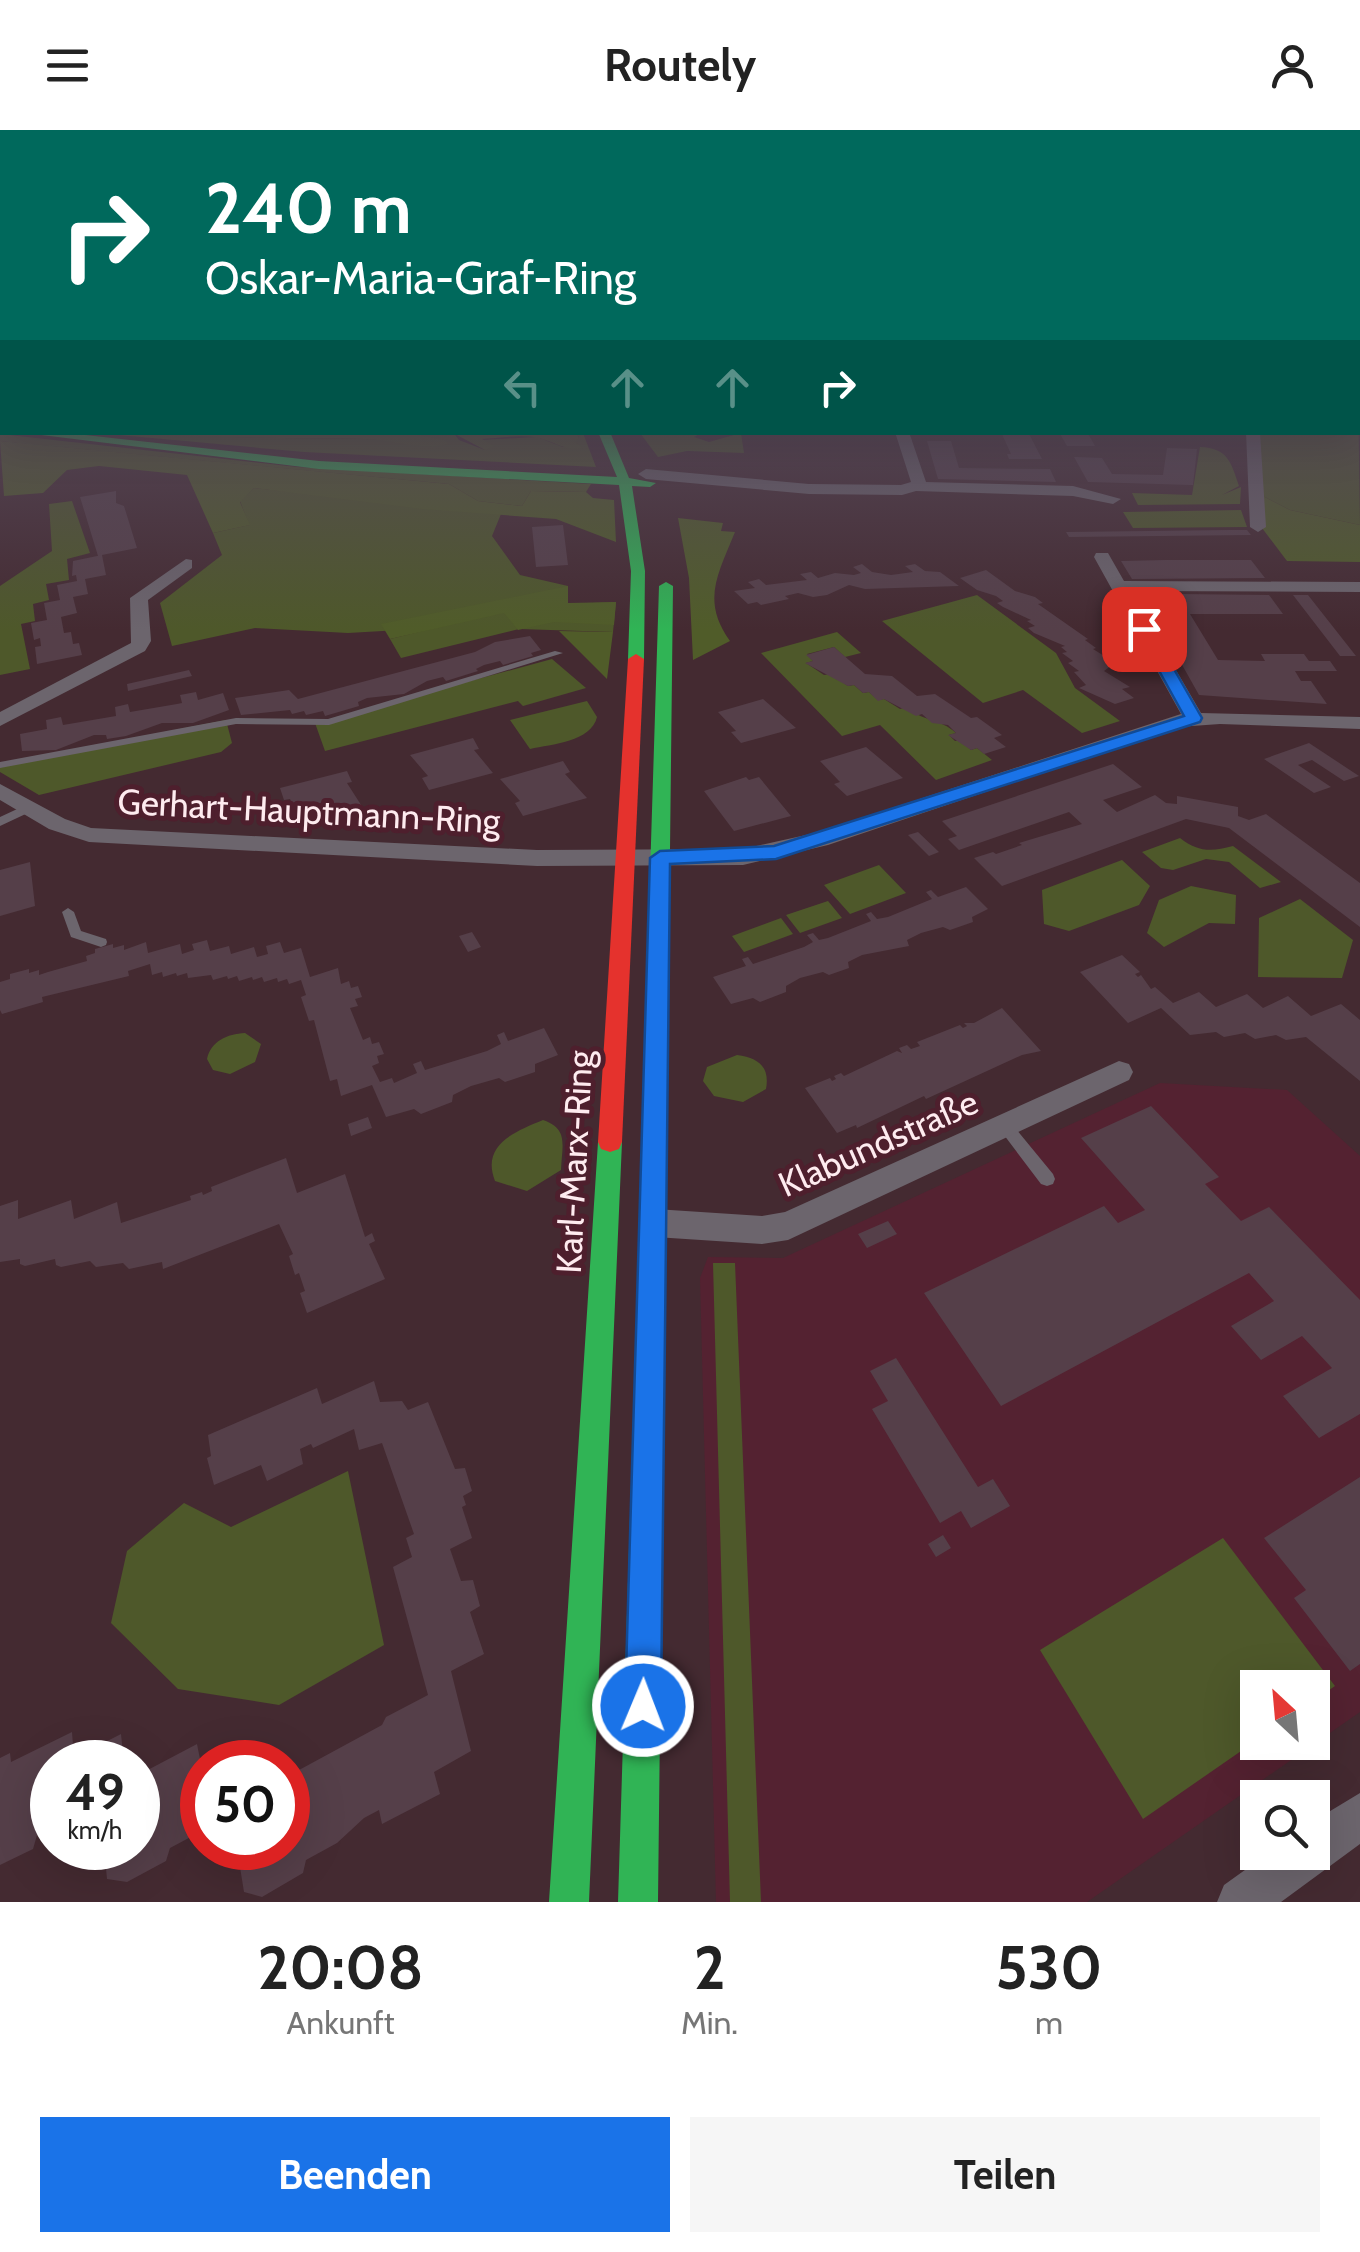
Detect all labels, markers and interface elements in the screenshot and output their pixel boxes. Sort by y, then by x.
icon: menu [40,38,95,93]
text: Routely [604,38,756,92]
icon: person [1265,38,1320,93]
text: 240 m [205,165,412,251]
icon: right [40,170,170,300]
text: Oskar-Maria-Graf-Ring [205,251,636,305]
icon: left [495,360,550,415]
icon: ahead [600,360,655,415]
icon: ahead [705,360,760,415]
icon: right [810,360,865,415]
pin [1102,587,1187,672]
icon: arrive [1117,602,1172,657]
street label: Gerhart-Hauptmann-Ring [117,780,502,843]
street label: Karl-Marx-Ring [547,1049,601,1275]
street label: Klabundstraße [772,1080,984,1206]
position arrow [591,1654,695,1758]
north arrow [1240,1670,1330,1760]
map controls [1240,1670,1330,1870]
speed limit sign: 50 [180,1740,310,1870]
text: 49 [65,1762,125,1823]
button: search [1240,1780,1330,1870]
text: km/h [68,1815,122,1845]
text: 20:08 [258,1931,424,2004]
text: 2 [694,1931,725,2004]
text: 530 [996,1931,1102,2004]
text: Ankunft [287,2003,394,2042]
text: Min. [681,2003,738,2042]
text: m [1035,2003,1063,2042]
button: Beenden [40,2117,670,2232]
button: Teilen [690,2117,1320,2232]

